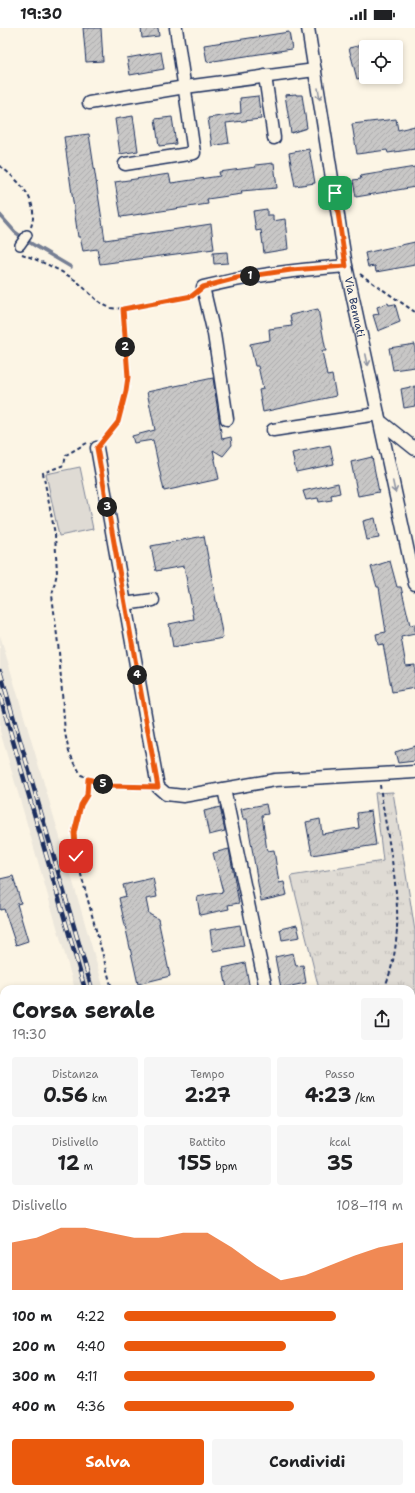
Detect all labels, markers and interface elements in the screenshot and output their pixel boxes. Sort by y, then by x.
text: 19:30 [20,4,62,24]
map controls [359,40,403,84]
button: locate [359,40,403,84]
one-way arrow [315,87,323,100]
pin [318,176,352,210]
icon: arrive [324,182,346,204]
pin: 1 [240,266,260,286]
text: 1 [247,268,253,283]
street label: Via Bennati [341,276,368,339]
pin: 2 [115,337,135,357]
text: 2 [121,339,129,354]
one-way arrow [363,353,371,366]
one-way arrow [390,480,398,493]
pin: 3 [97,497,117,517]
text: 3 [103,499,111,514]
pin: 4 [127,665,147,685]
text: 4 [133,667,141,682]
pin: 5 [93,774,113,794]
text: 5 [100,776,106,791]
pin [59,839,93,873]
icon: check [65,845,87,867]
text: Corsa serale [12,996,155,1025]
button: share [361,998,403,1040]
text: 19:30 [12,1026,47,1043]
text: Distanza [52,1067,98,1082]
text: Tempo [191,1067,224,1082]
text: Passo [325,1067,355,1082]
text: 0.56 [43,1082,88,1108]
text: 2:27 [184,1082,231,1108]
text: 4:23 [305,1082,352,1108]
text: km [88,1091,107,1106]
text: /km [352,1091,375,1106]
text: Dislivello [52,1135,99,1150]
text: Battito [189,1135,226,1150]
text: kcal [329,1135,351,1150]
text: 12 [57,1150,80,1176]
text: 155 [178,1150,211,1176]
text: 35 [327,1150,353,1176]
text: m [80,1159,93,1174]
text: bpm [211,1159,237,1174]
text: Dislivello [12,1197,67,1214]
text: 108–119 m [336,1197,403,1214]
text: 100 m [12,1308,52,1325]
text: 4:22 [76,1308,105,1325]
text: 200 m [12,1338,55,1355]
text: 4:40 [76,1338,105,1355]
text: 300 m [12,1368,56,1385]
text: 4:11 [76,1368,98,1385]
text: 400 m [12,1398,56,1415]
text: 4:36 [76,1398,105,1415]
button: Salva [12,1439,204,1485]
button: Condividi [212,1439,403,1485]

